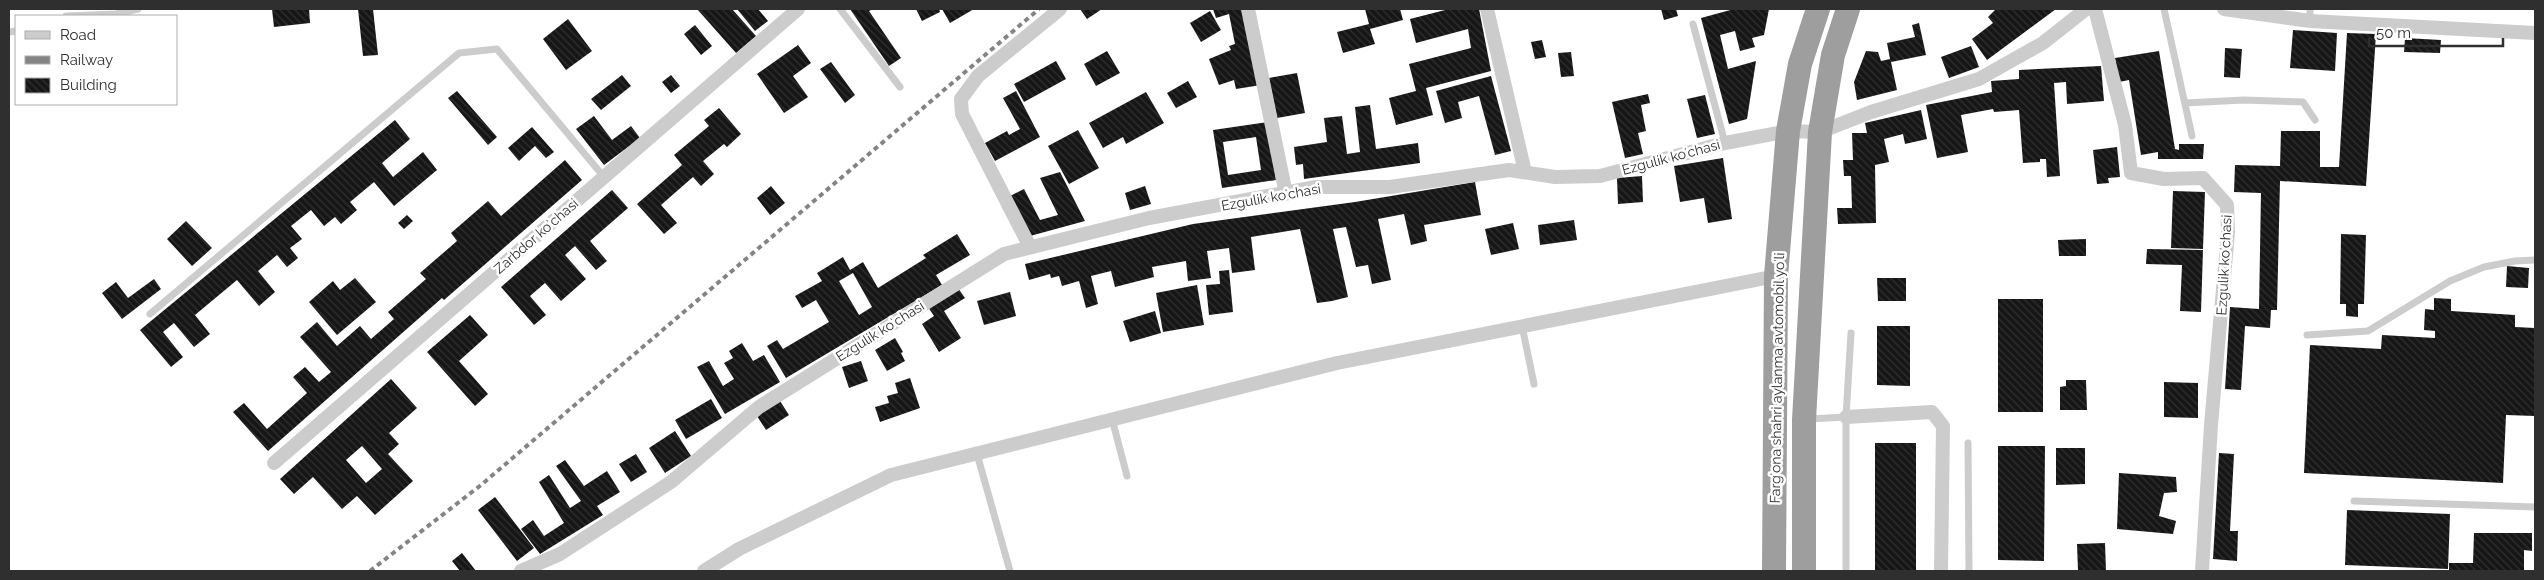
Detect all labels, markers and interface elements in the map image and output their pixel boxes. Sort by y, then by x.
legend [15,15,178,105]
scale bar [2369,15,2503,47]
text: 50 m [2376,24,2411,42]
text: Road [60,26,96,44]
text: Railway [60,51,113,69]
text: Building [60,76,117,94]
street label: Ezgulik koʻchasi [1620,136,1722,178]
street label: Ezgulik koʻchasi [1220,180,1322,214]
street label: Zarbdor koʻchasi [491,195,581,277]
street label: Ezgulik koʻchasi [2213,214,2235,316]
street label: Fargʻona shahri aylanma avtomobil yoʻli [1767,252,1787,504]
street label: Ezgulik koʻchasi [833,297,927,365]

